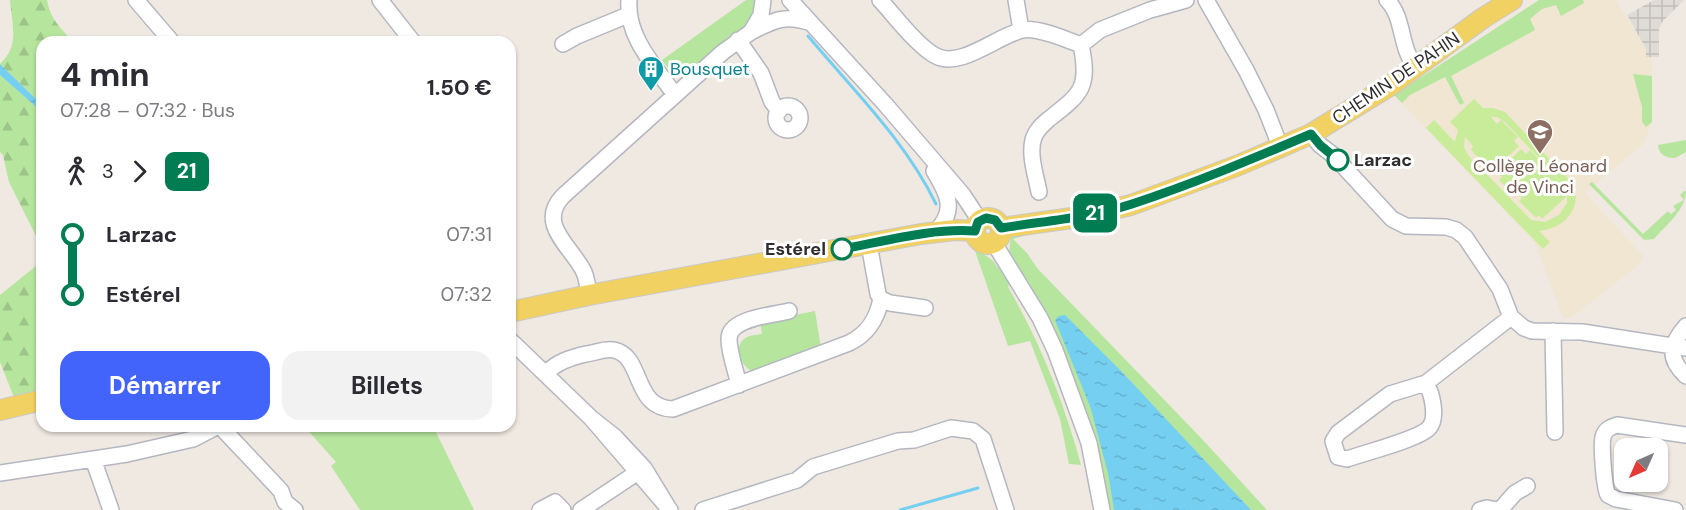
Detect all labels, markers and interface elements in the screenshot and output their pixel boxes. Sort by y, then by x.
street label: CHEMIN DE PAHIN [1328,26,1464,130]
text: 4 min [60,53,150,96]
building icon: Bousquet [636,54,666,92]
place label: Bousquet [670,57,749,81]
text: 1.50 € [427,73,492,102]
text: 07:28 – 07:32 · Bus [60,97,235,123]
school or university icon: Collège Léonard de Vinci [1525,117,1555,155]
place label: Larzac [1354,148,1412,172]
marker: Larzac [1327,149,1349,171]
place label: Collège Léonard de Vinci [1473,154,1607,199]
icon: walk [60,155,93,188]
icon: forward [123,155,156,188]
text: 21 [177,157,197,185]
text: 3 [102,158,114,184]
line badge: 21 [1068,194,1122,232]
text: 21 [1085,199,1105,227]
text: Larzac [106,220,177,249]
text: 07:31 [446,221,492,247]
place label: Estérel [765,237,826,261]
marker: Estérel [831,238,853,260]
text: Estérel [106,280,181,309]
text: 07:32 [441,281,492,307]
button: Démarrer [60,351,270,420]
button: Billets [282,351,492,420]
north arrow [1614,438,1668,492]
map controls [1614,438,1668,492]

